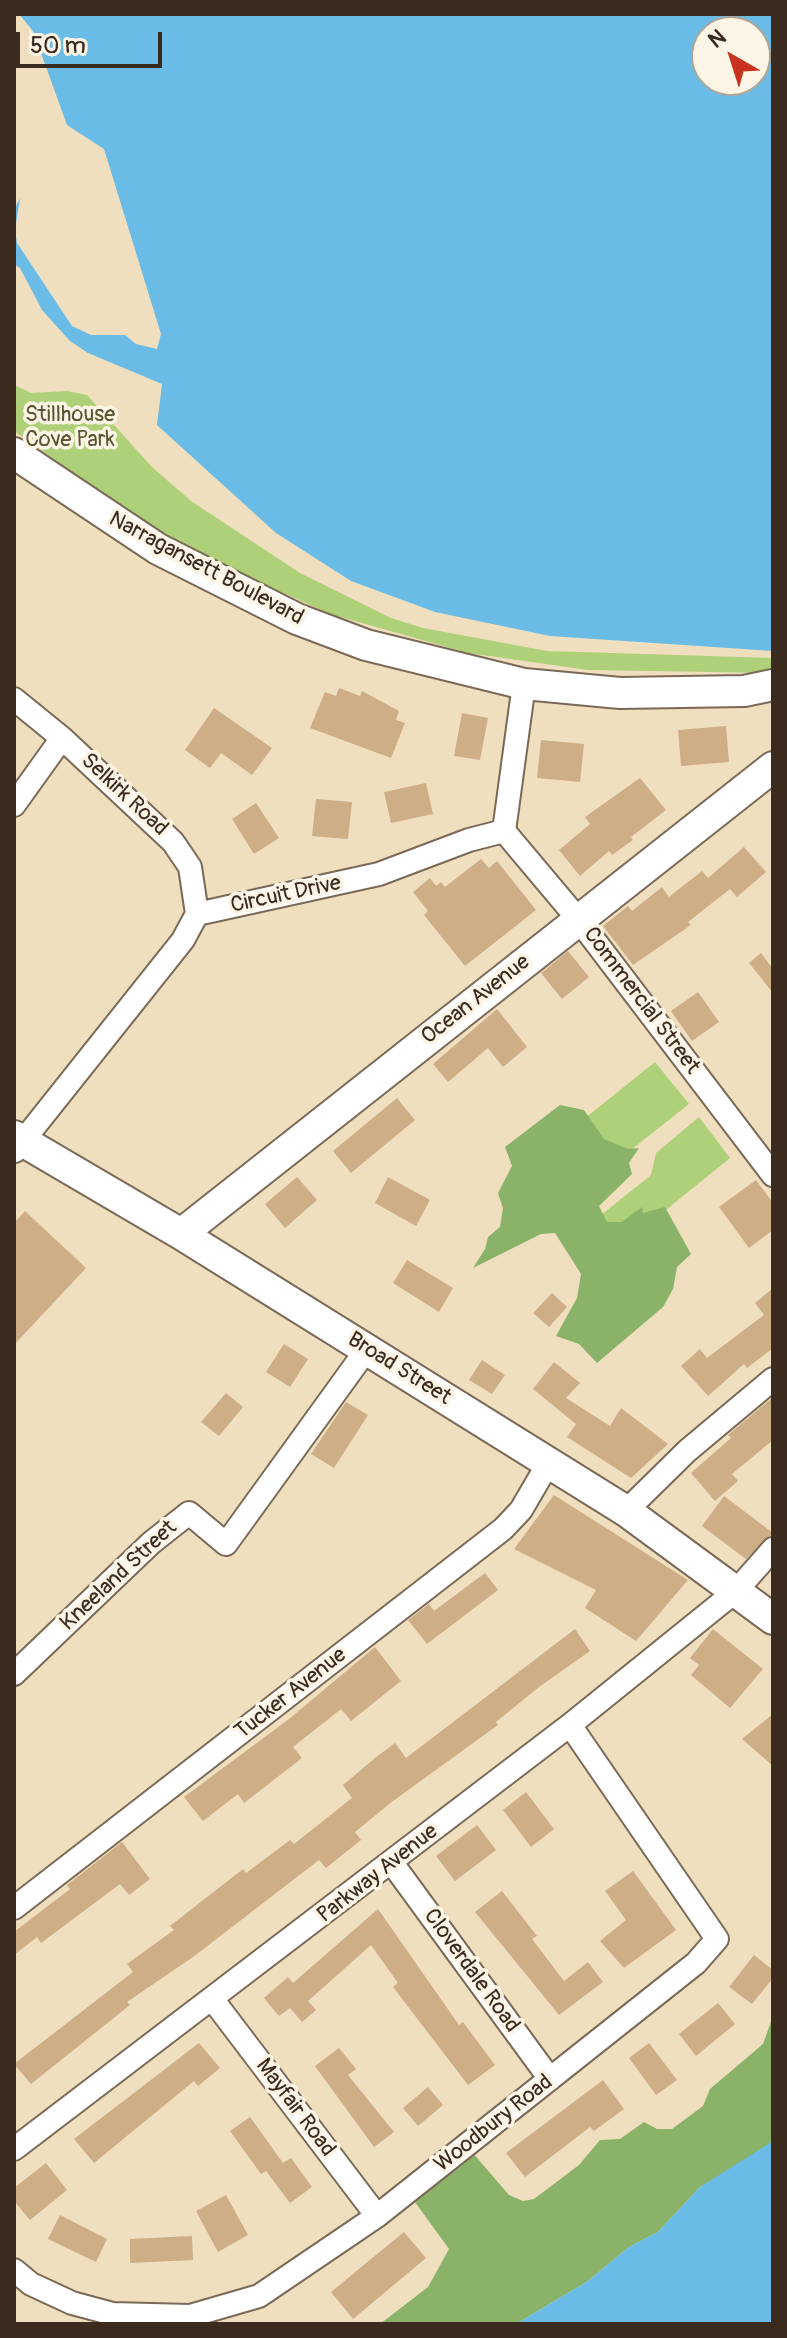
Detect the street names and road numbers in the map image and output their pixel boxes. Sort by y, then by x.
street label: Narragansett Boulevard [104,506,308,632]
street label: Selkirk Road [75,748,173,842]
street label: Circuit Drive [228,870,344,920]
street label: Commercial Street [577,922,705,1080]
street label: Ocean Avenue [416,949,536,1051]
street label: Broad Street [342,1327,456,1411]
street label: Kneeland Street [55,1515,183,1637]
street label: Tucker Avenue [230,1642,352,1746]
street label: Parkway Avenue [313,1819,443,1929]
street label: Cloverdale Road [417,1904,525,2038]
street label: Mayfair Road [250,2054,340,2162]
street label: Woodbury Road [430,2070,558,2178]

